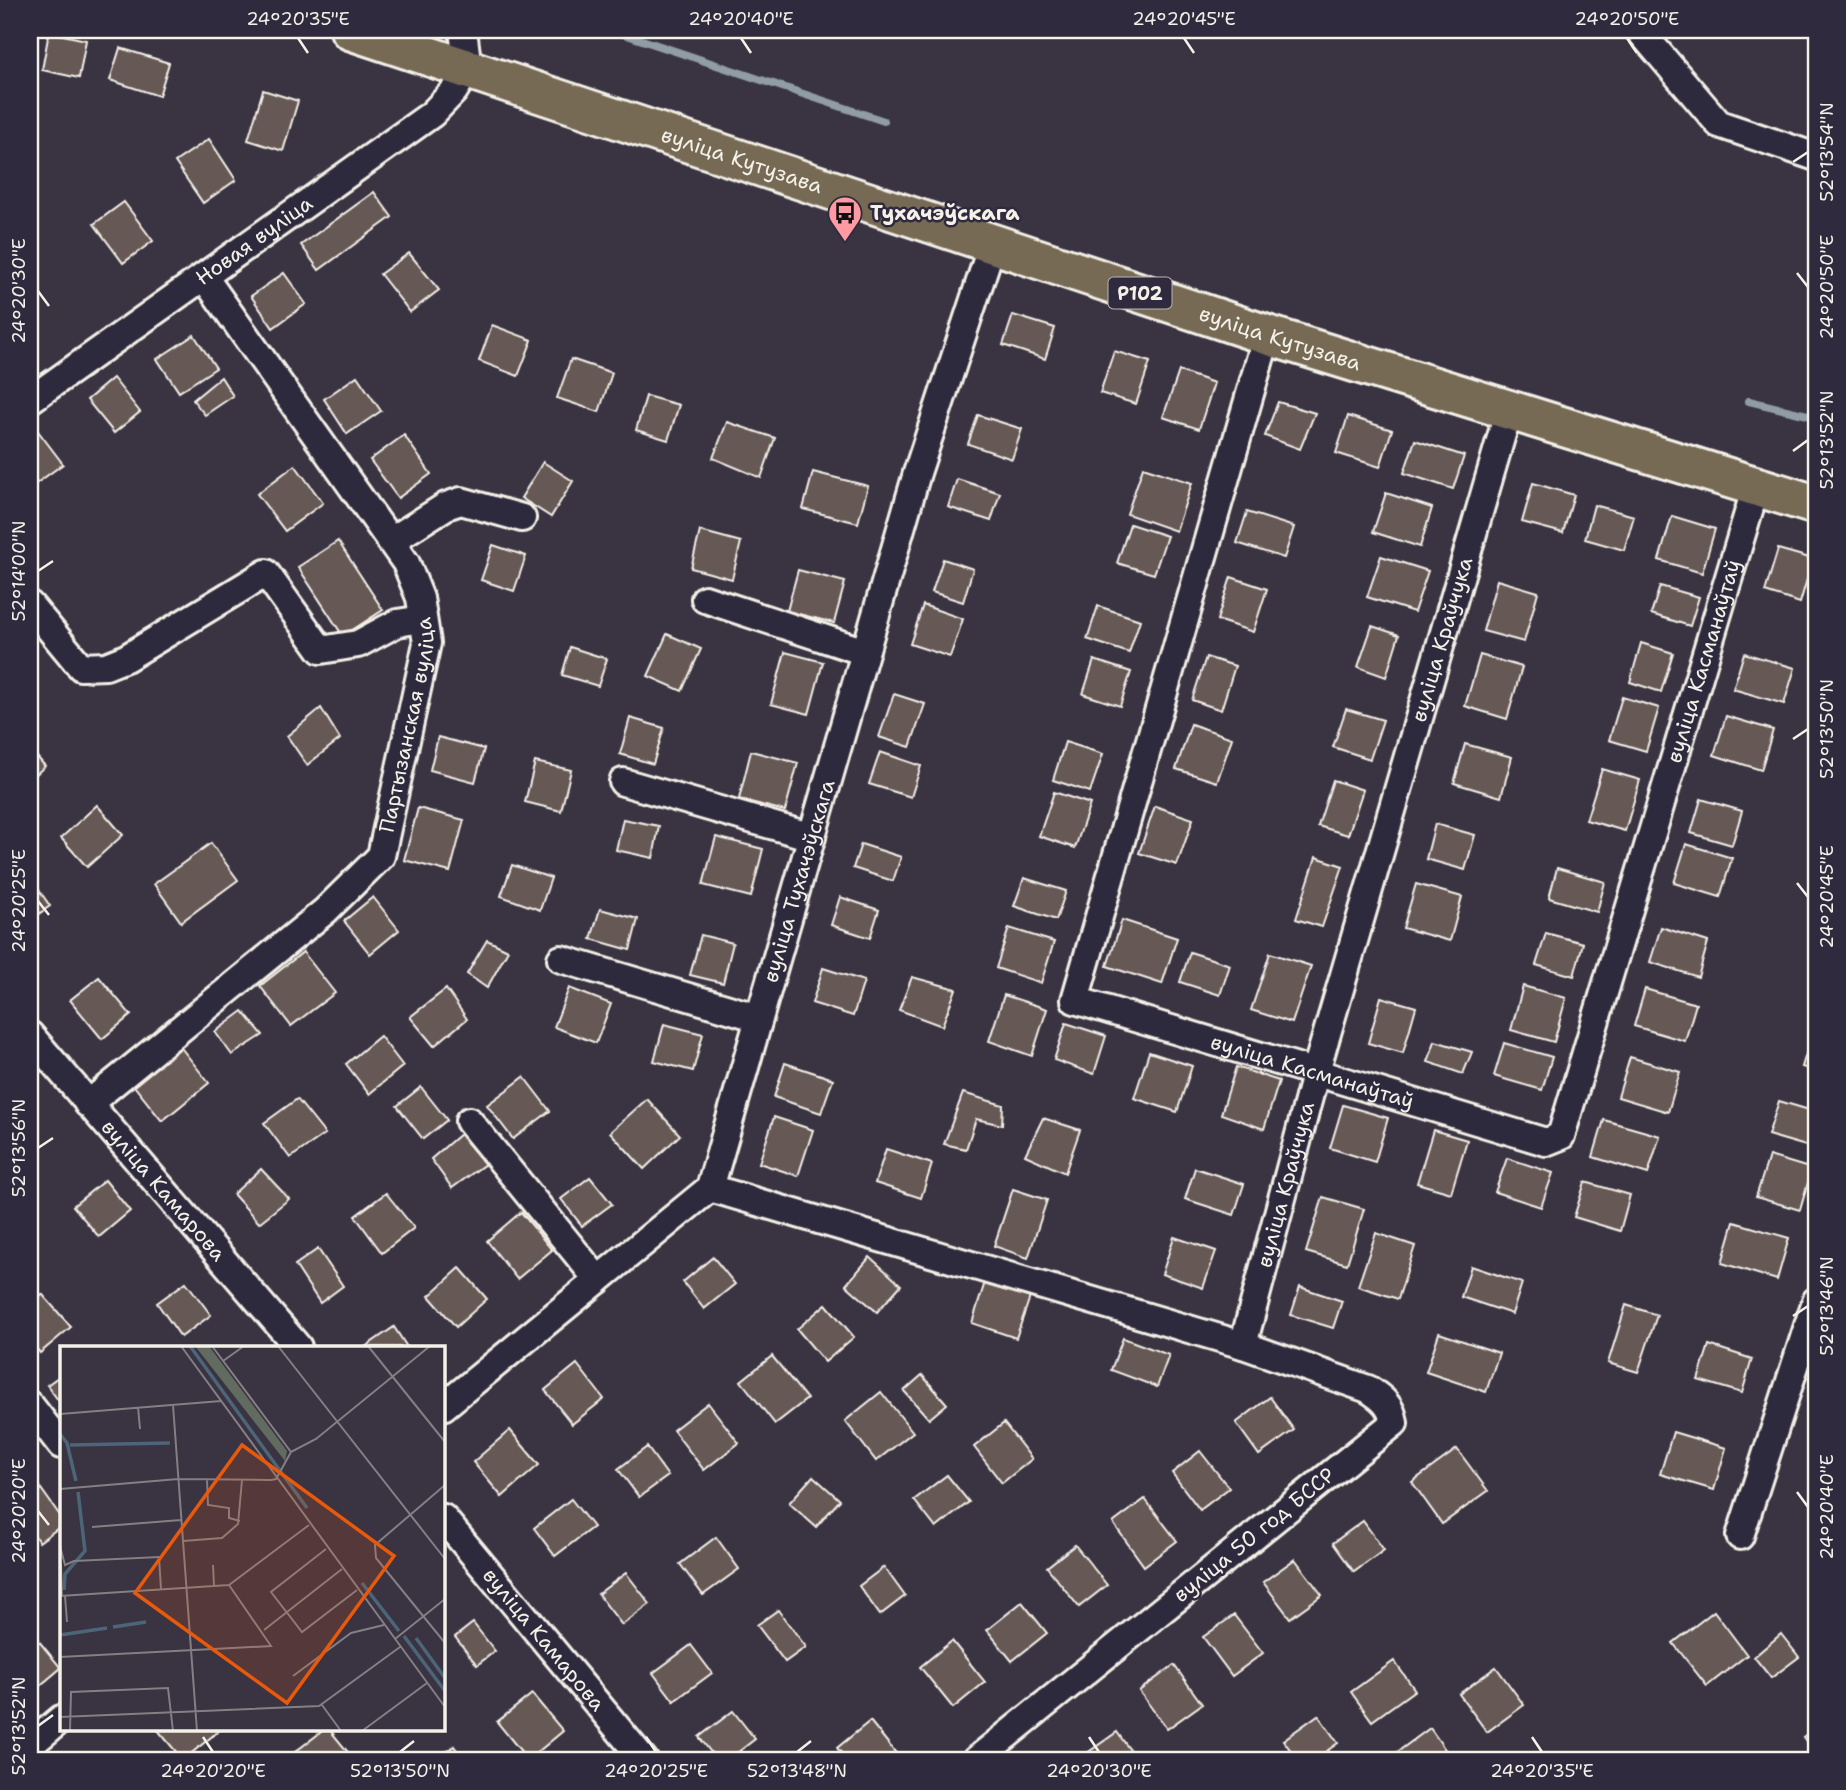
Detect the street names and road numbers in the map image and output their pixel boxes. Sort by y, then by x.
street label: вуліца Кутузава [658,121,826,200]
street label: Новая вуліца [190,189,318,292]
road number: Р102 [1108,278,1172,308]
street label: вуліца Кутузава [1196,299,1365,377]
street label: вуліца Краўчука [1405,554,1479,725]
street label: вуліца Касманаўтаў [1660,556,1747,766]
street label: Партызанская вуліца [372,616,441,835]
street label: вуліца Тухачэўскага [756,776,842,986]
street label: вуліца Касманаўтаў [1207,1028,1417,1115]
street label: вуліца Краўчука [1250,1099,1321,1271]
street label: вуліца Камарова [95,1114,232,1267]
street label: вуліца 50 год БССР [1167,1461,1341,1609]
street label: вуліца Камарова [476,1562,612,1717]

